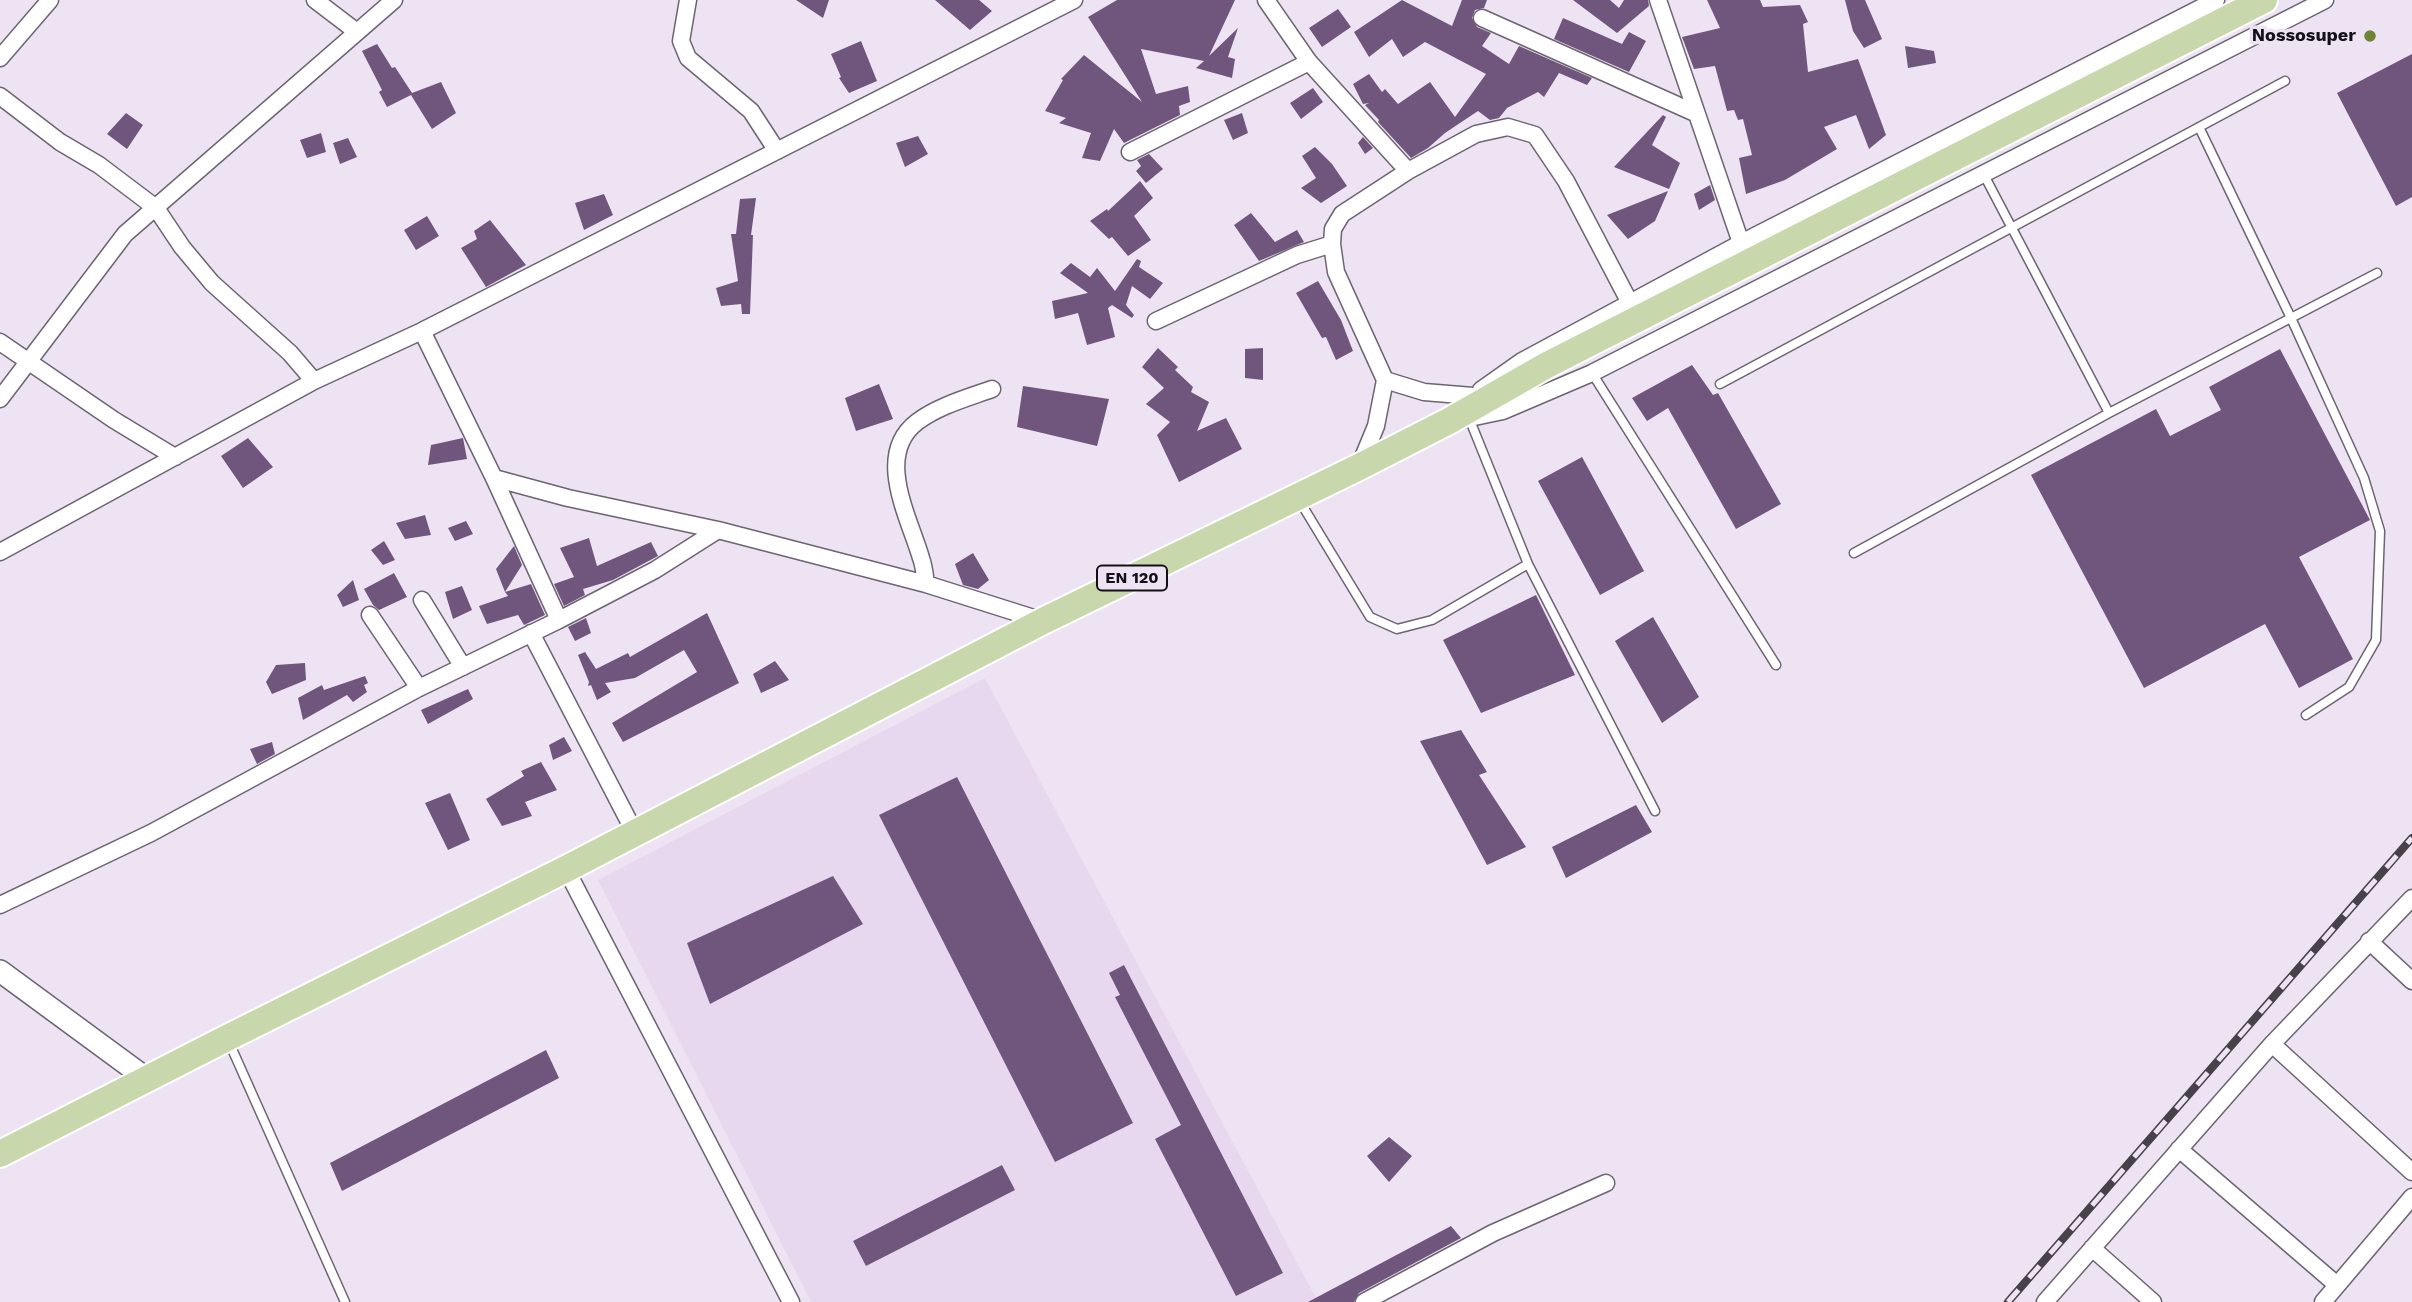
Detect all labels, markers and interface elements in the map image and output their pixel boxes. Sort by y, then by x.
place label: Nossosuper [2252,25,2356,47]
marker: Nossosuper [2362,28,2378,44]
road number: EN 120 [1097,566,1167,590]

